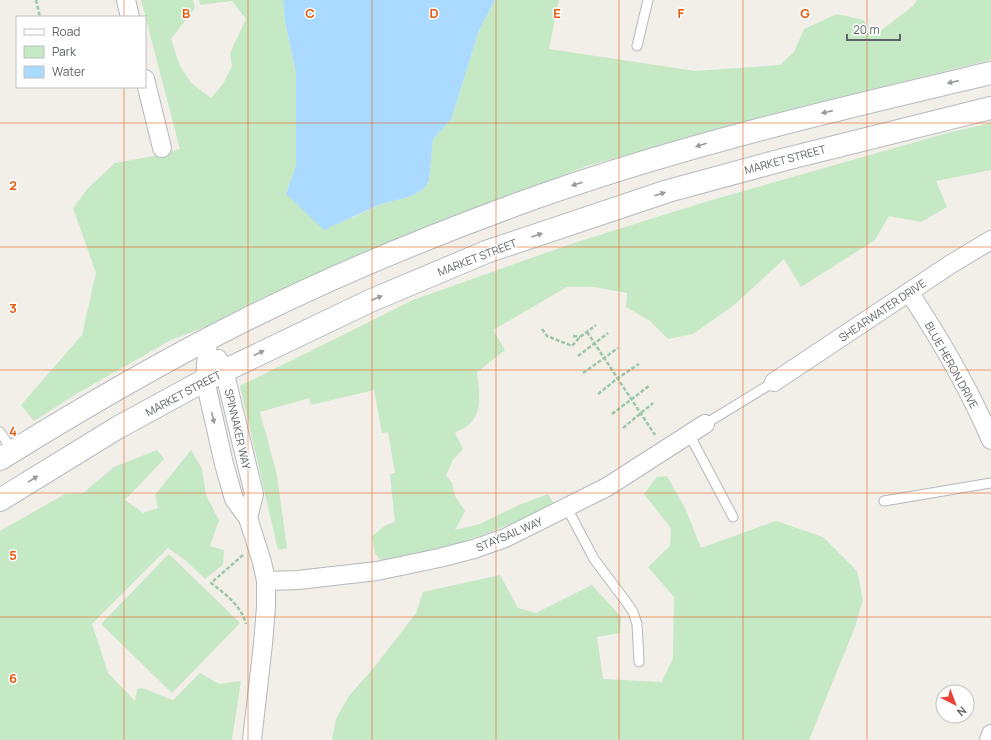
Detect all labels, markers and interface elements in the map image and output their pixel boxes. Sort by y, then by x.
text: B [182,4,190,22]
text: C [305,4,315,22]
text: D [429,4,439,22]
text: E [553,4,561,22]
text: F [678,4,685,22]
text: G [800,4,810,22]
legend [16,16,146,88]
scale bar [847,16,900,42]
text: 20 m [853,21,880,38]
text: Road [52,23,80,40]
text: Park [52,43,77,60]
text: Water [52,63,86,80]
one-way arrow [947,79,959,85]
one-way arrow [820,109,832,115]
street label: MARKET STREET [743,141,828,177]
one-way arrow [695,142,707,148]
text: 2 [9,176,17,194]
one-way arrow [570,181,582,187]
one-way arrow [655,190,667,196]
one-way arrow [531,231,543,237]
street label: MARKET STREET [435,235,519,279]
street label: SHEARWATER DRIVE [835,275,929,345]
one-way arrow [371,295,383,301]
text: 3 [9,299,17,317]
street label: BLUE HERON DRIVE [922,319,982,411]
one-way arrow [254,350,265,356]
street label: MARKET STREET [142,367,224,419]
street label: SPINNAKER WAY [221,387,255,471]
one-way arrow [211,412,217,424]
text: 4 [9,422,17,440]
one-way arrow [27,476,39,483]
street label: STAYSAIL WAY [474,513,545,555]
text: 5 [9,546,17,564]
text: 6 [9,669,17,687]
north arrow [935,684,975,724]
text: N [954,704,970,720]

